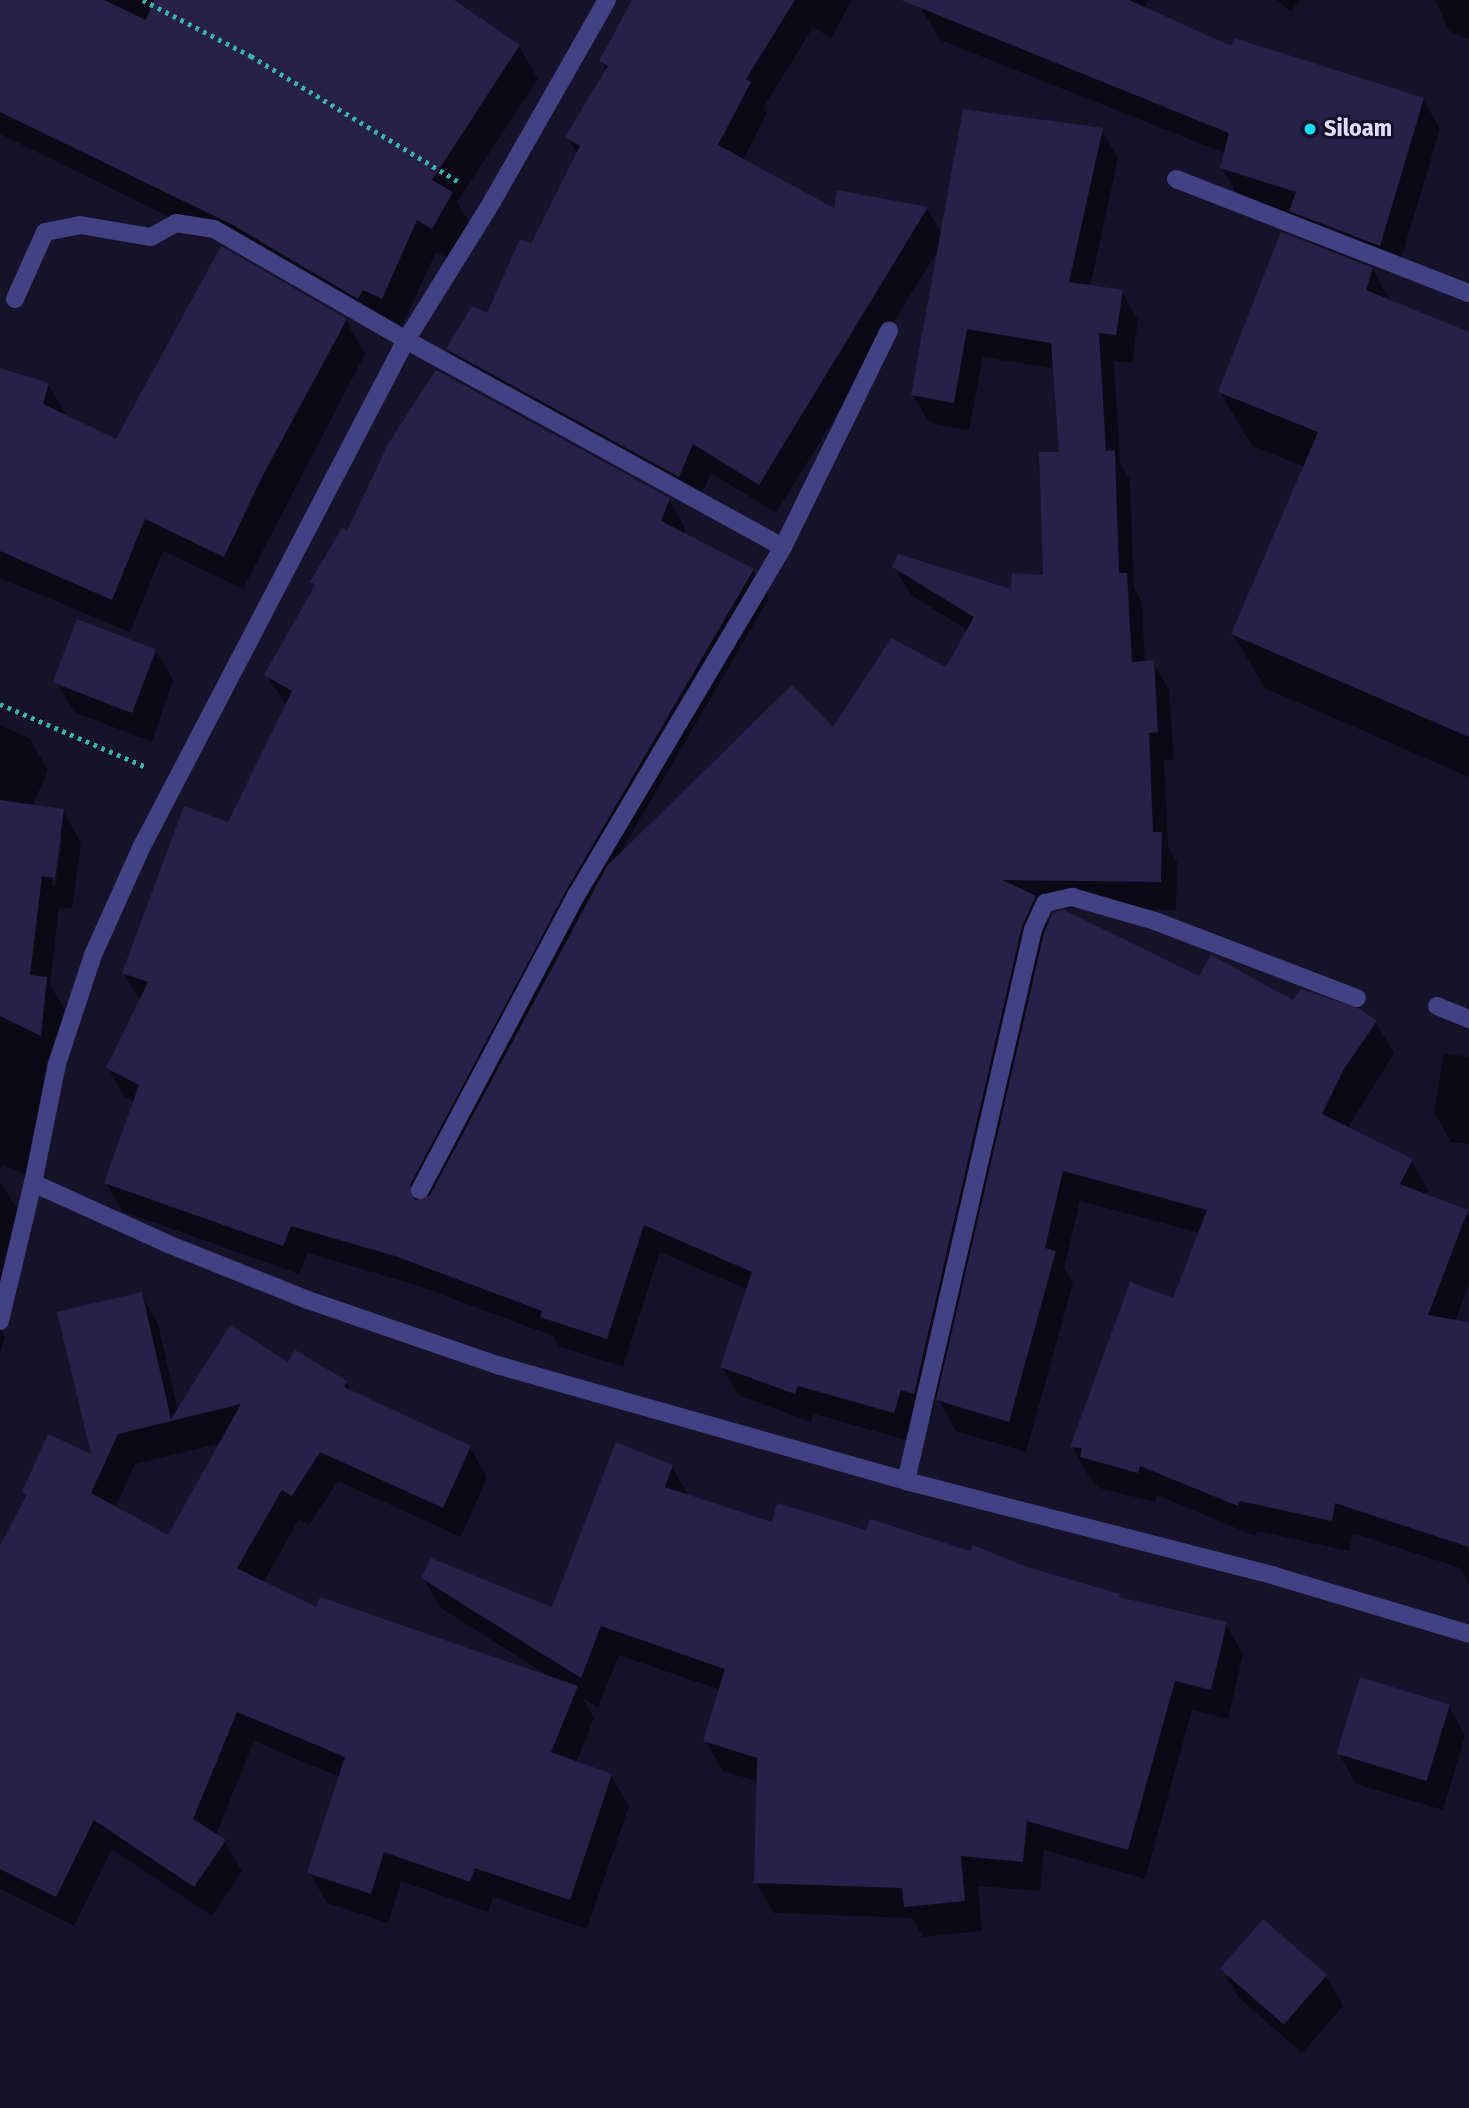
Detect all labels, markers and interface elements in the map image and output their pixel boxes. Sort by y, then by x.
place label: Siloam [1324,115,1392,143]
marker: Siloam [1302,121,1318,137]

